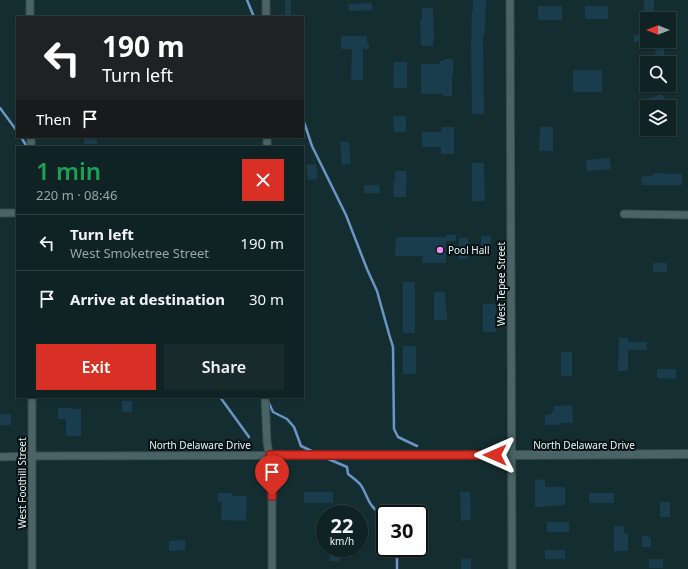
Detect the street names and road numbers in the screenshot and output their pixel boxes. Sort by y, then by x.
street label: West Tepee Street [494,242,508,326]
street label: West Foothill Street [15,437,29,529]
street label: North Delaware Drive [149,438,251,452]
street label: North Delaware Drive [533,438,635,452]

